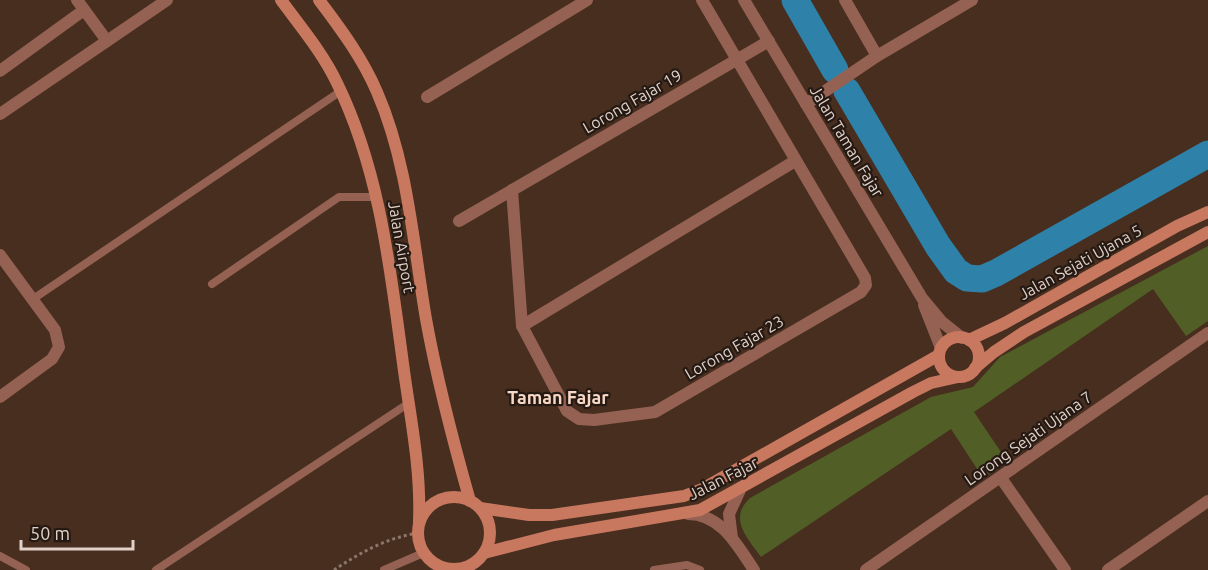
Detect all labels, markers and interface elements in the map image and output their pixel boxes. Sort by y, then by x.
street label: Lorong Fajar 19 [580,65,684,137]
street label: Jalan Taman Fajar [807,82,887,200]
street label: Jalan Airport [385,200,419,295]
street label: Jalan Sejati Ujana 5 [1015,221,1145,303]
street label: Lorong Fajar 23 [682,311,786,383]
district label: Taman Fajar [507,387,609,407]
street label: Lorong Sejati Ujana 7 [961,387,1095,489]
street label: Jalan Fajar [685,453,761,503]
scale bar [21,513,134,551]
text: 50 m [30,523,70,543]

